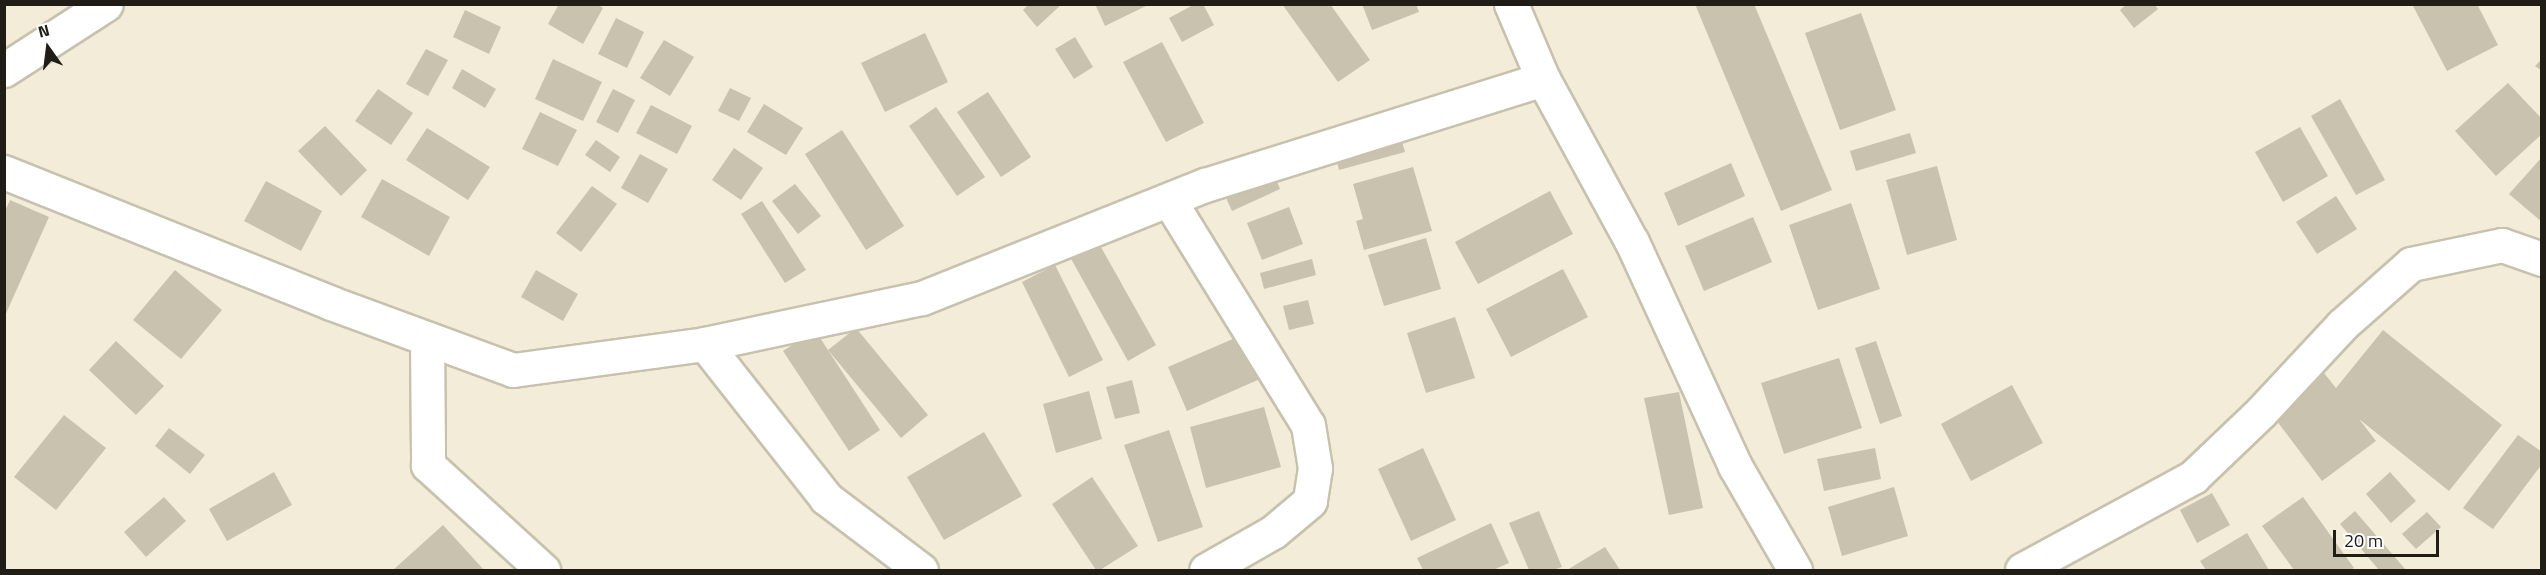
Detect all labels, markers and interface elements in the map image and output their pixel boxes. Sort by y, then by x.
north arrow [18,18,78,78]
text: N [35,18,52,44]
scale bar [2336,518,2442,556]
text: 20 m [2344,527,2383,554]

